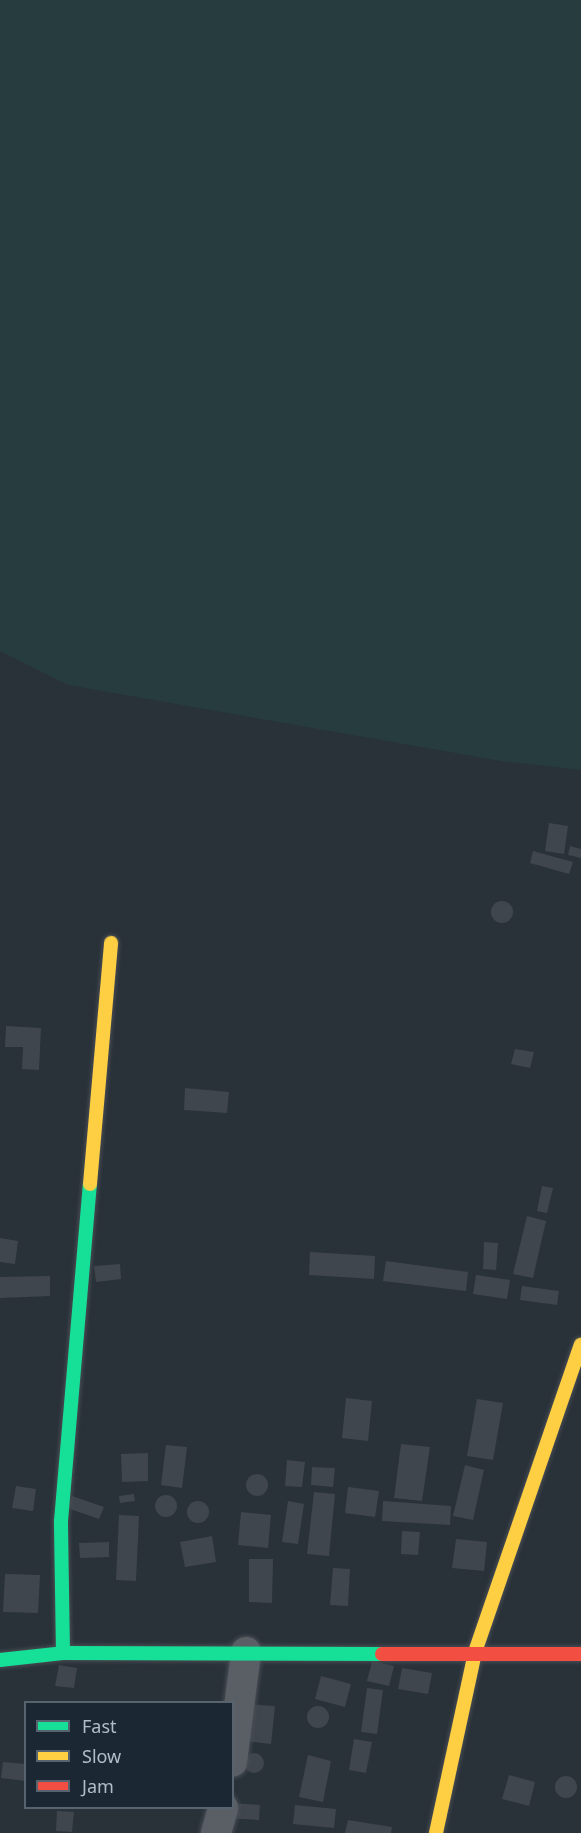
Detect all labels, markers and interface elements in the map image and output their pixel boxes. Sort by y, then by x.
legend [24,1701,234,1809]
text: Fast [82,1714,117,1738]
text: Slow [82,1744,121,1768]
text: Jam [82,1774,114,1798]

